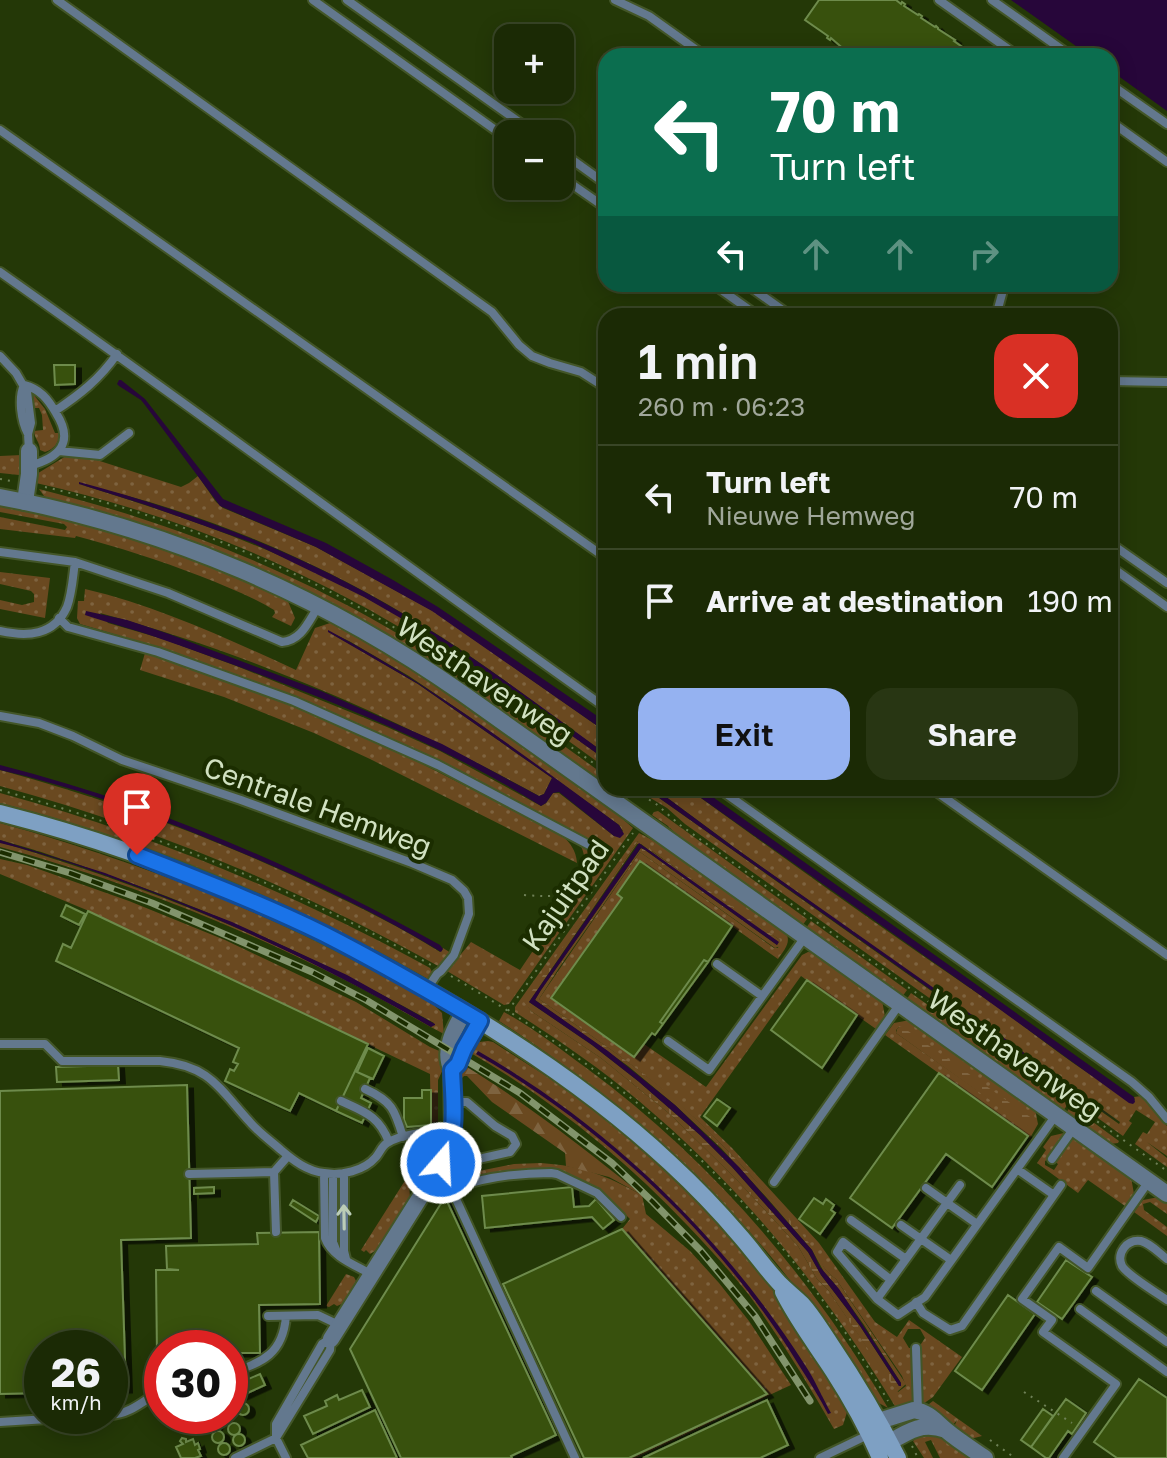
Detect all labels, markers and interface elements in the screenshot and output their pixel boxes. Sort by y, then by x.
map controls [494,24,574,200]
button: + [494,24,574,104]
text: 70 m [770,77,900,144]
icon: left [638,80,742,184]
button: − [494,120,574,200]
text: Turn left [770,145,916,188]
icon: left [710,232,754,276]
icon: ahead [794,232,838,276]
icon: ahead [878,232,922,276]
icon: right [962,232,1006,276]
text: 1 min [638,332,758,390]
button: close [994,334,1078,418]
text: 260 m · 06:23 [638,391,805,422]
text: Turn left [706,464,831,500]
icon: left [638,475,682,519]
text: 70 m [1009,479,1078,515]
text: Nieuwe Hemweg [706,500,915,531]
icon: arrive [638,579,682,623]
text: Arrive at destination [706,583,1003,619]
text: 190 m [1027,583,1113,619]
street label: Westhavenweg [391,609,579,751]
button: Exit [638,688,850,780]
button: Share [866,688,1078,780]
street label: Centrale Hemweg [200,750,436,862]
pin [103,773,171,855]
icon: arrive [115,785,159,829]
street label: Kajuitpad [515,833,615,957]
street label: Westhavenweg [922,982,1108,1126]
position arrow [399,1121,483,1205]
one-way arrow [336,1204,352,1231]
speed limit sign: 30 [144,1330,248,1434]
text: 26 [51,1348,101,1396]
text: km/h [51,1390,101,1414]

